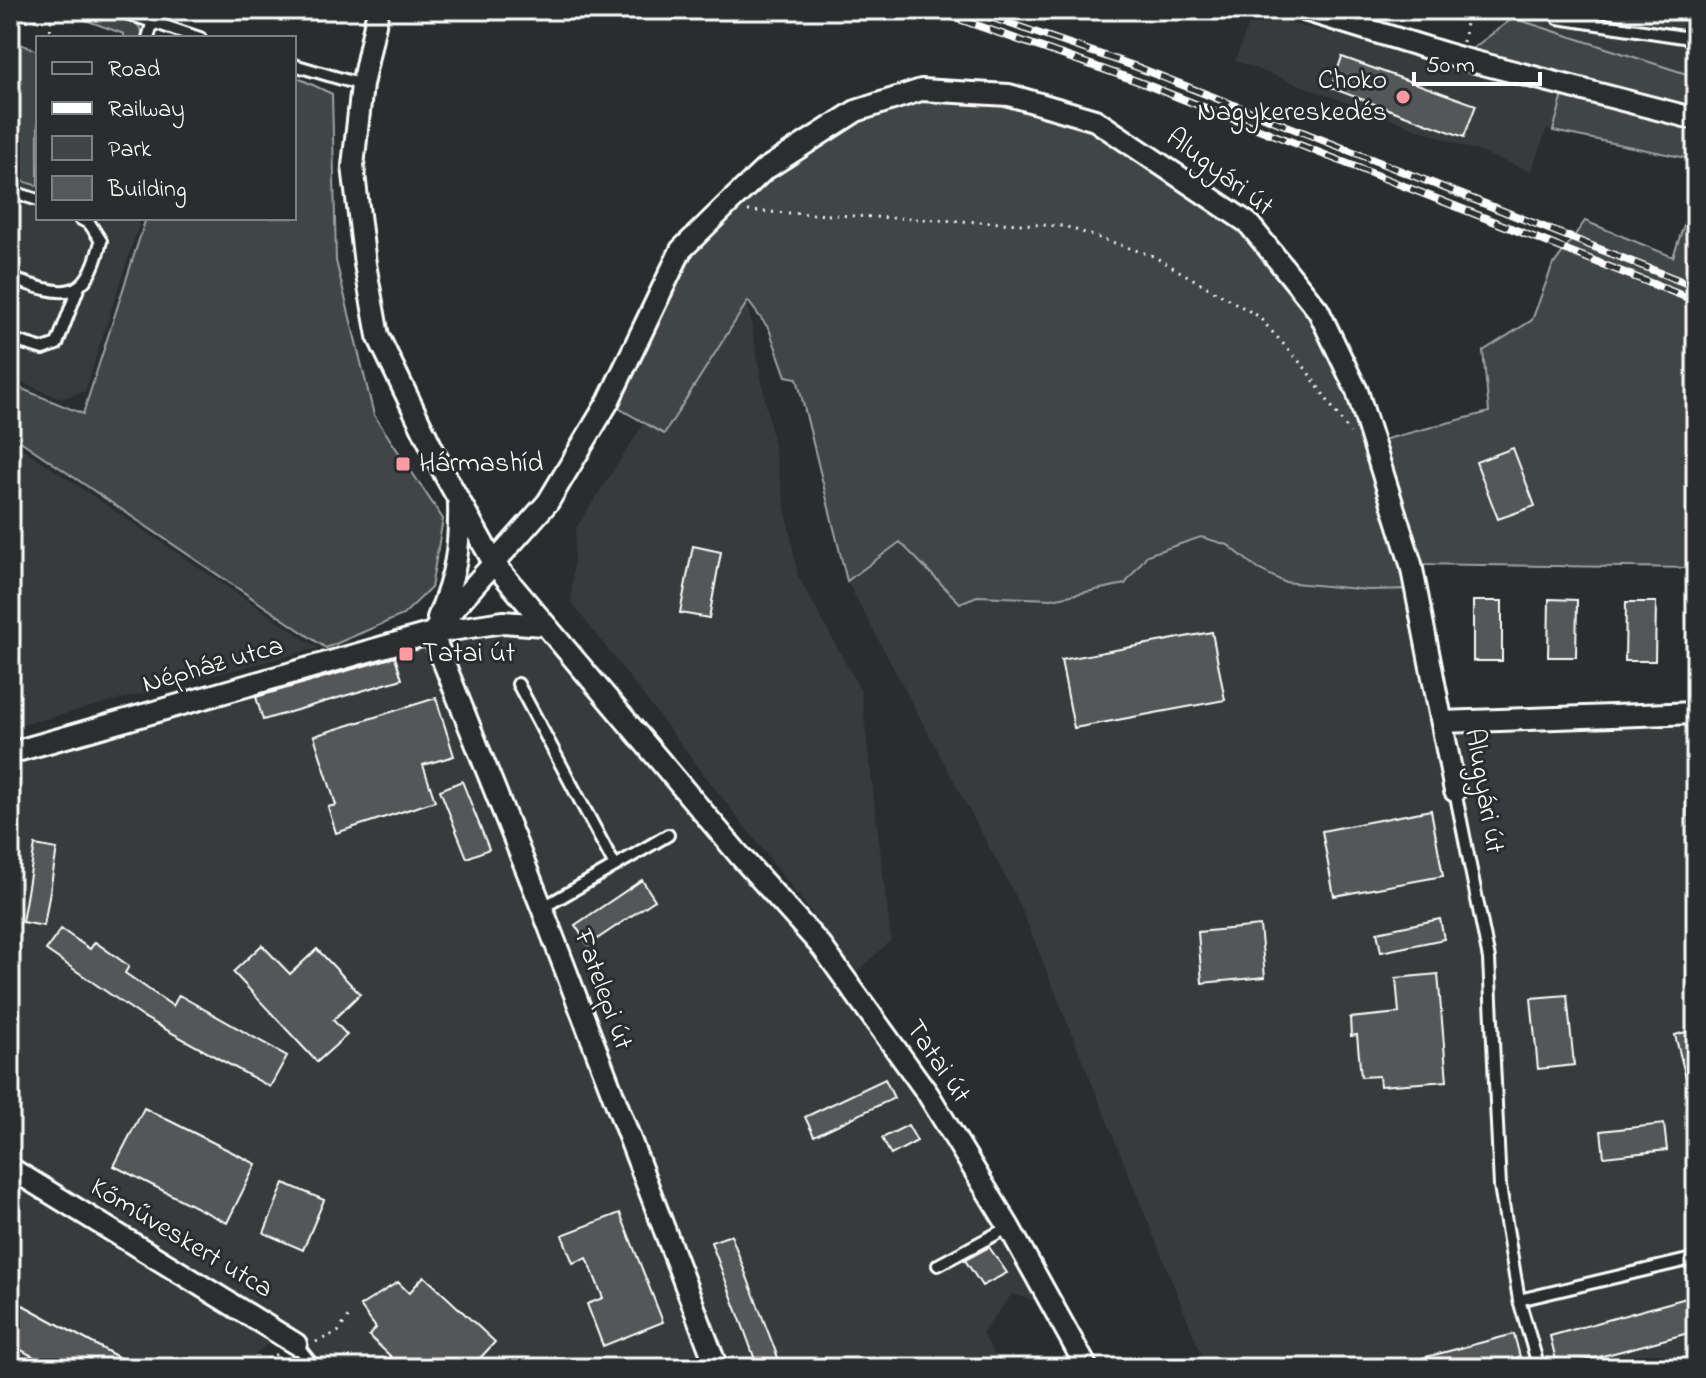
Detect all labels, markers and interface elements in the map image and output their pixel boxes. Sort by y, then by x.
legend [36,36,296,220]
scale bar [1414,36,1540,86]
text: 50 m [1426,49,1475,84]
text: Road [108,53,161,88]
place label: Choko Nagykereskedés [1197,61,1387,134]
marker: Choko Nagykereskedés [1394,88,1412,106]
text: Railway [108,93,185,129]
street label: Alugyári út [1156,119,1282,227]
text: Park [108,133,152,168]
text: Building [107,173,187,208]
place label: Hármashíd [419,444,544,485]
marker: Hármashíd [394,455,412,473]
street label: Népház utca [138,626,288,706]
place label: Tatai út [422,634,515,675]
marker: Tatai út [397,645,415,663]
street label: Alugyári út [1452,725,1514,857]
street label: Fatelepi út [561,923,643,1056]
street label: Tatai út [894,1012,980,1112]
street label: Kőműveskert utca [82,1168,280,1310]

